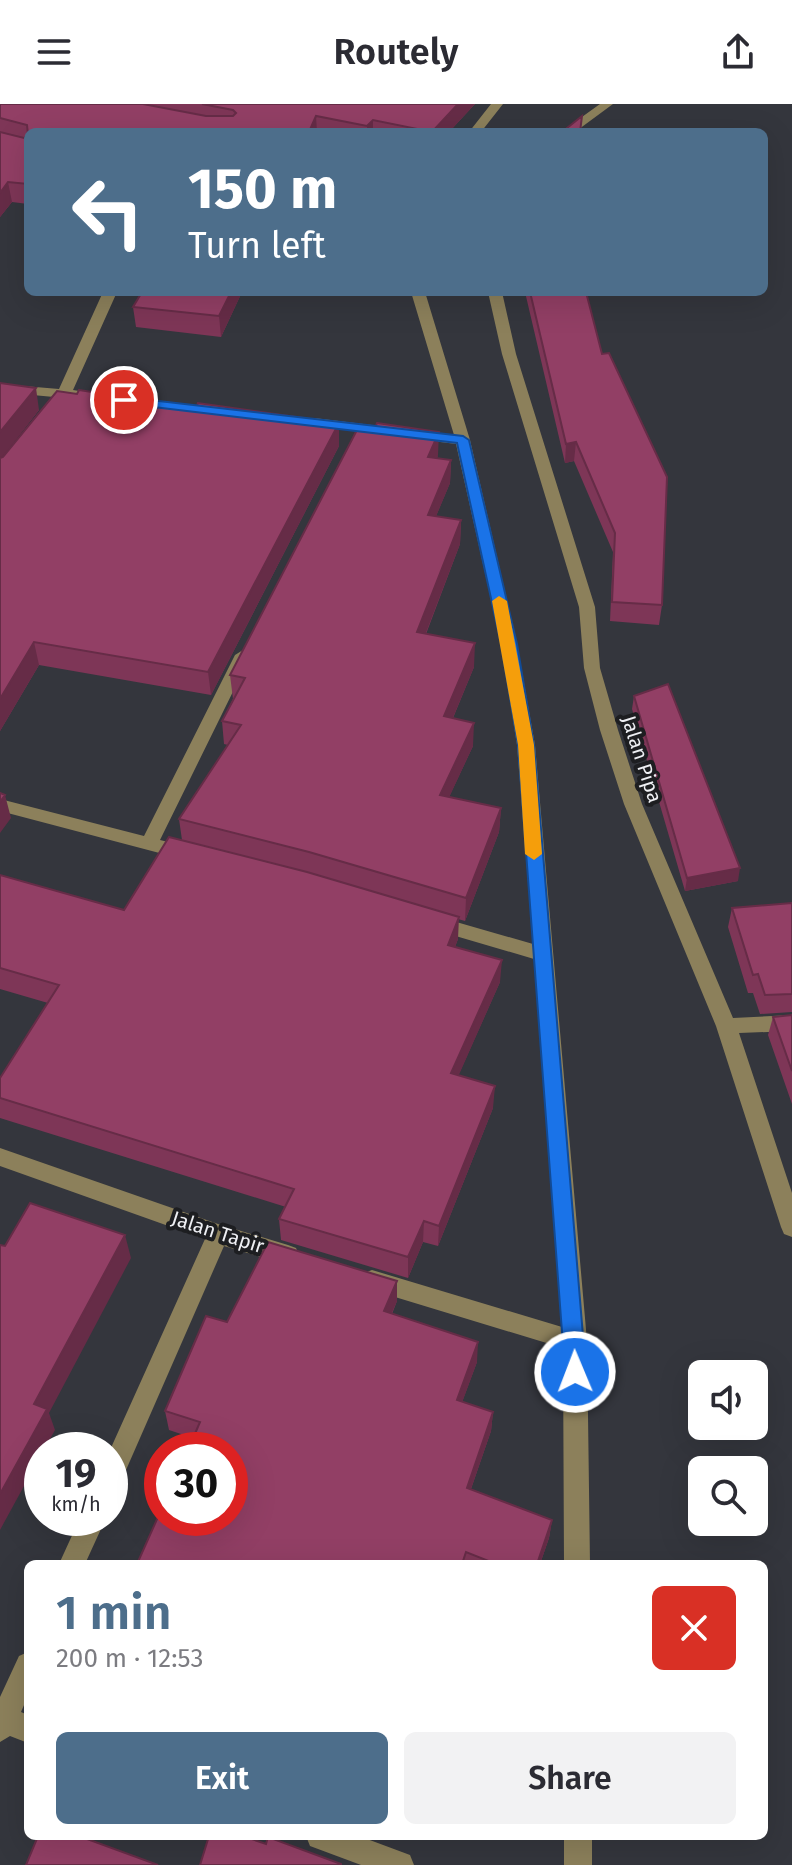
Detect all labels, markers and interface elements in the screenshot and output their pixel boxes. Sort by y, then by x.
icon: menu [32,30,76,74]
text: Routely [334,30,458,74]
icon: share [716,30,760,74]
text: 150 m [188,156,337,223]
icon: left [56,160,160,264]
text: Turn left [188,224,326,268]
pin [90,366,158,434]
icon: arrive [102,378,146,422]
street label: Jalan Pipa [617,712,667,806]
street label: Jalan Tapir [169,1206,268,1258]
position arrow [533,1330,617,1414]
map controls [688,1360,768,1536]
button: sound [688,1360,768,1440]
speed limit sign: 30 [144,1432,248,1536]
text: 19 [56,1450,96,1498]
button: search [688,1456,768,1536]
text: km/h [51,1492,101,1516]
text: 1 min [56,1584,172,1642]
button: close [652,1586,736,1670]
text: 200 m · 12:53 [56,1643,203,1674]
button: Exit [56,1732,388,1824]
button: Share [404,1732,736,1824]

